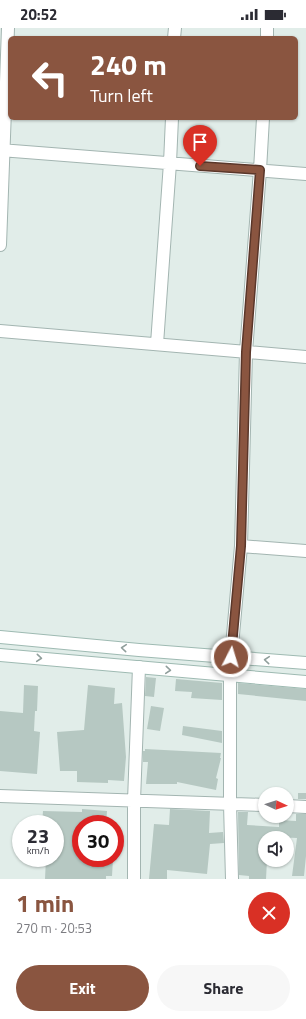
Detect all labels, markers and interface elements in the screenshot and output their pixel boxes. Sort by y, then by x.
text: 20:52 [20,3,57,26]
text: 240 m [90,43,167,86]
icon: left [24,52,76,104]
text: Turn left [90,82,153,109]
pin [183,125,217,166]
icon: arrive [189,131,211,153]
position arrow [210,636,252,678]
one-way arrow [121,644,127,653]
one-way arrow [36,654,42,663]
one-way arrow [264,656,270,665]
one-way arrow [165,665,171,674]
north arrow [258,787,294,823]
map controls [258,787,294,867]
speed limit sign: 30 [72,815,124,867]
text: 23 [27,820,49,851]
button: sound [258,831,294,867]
text: km/h [27,843,49,858]
text: 1 min [16,885,74,921]
button: close [248,892,290,934]
text: 270 m · 20:53 [16,918,92,938]
button: Exit [16,965,149,1011]
button: Share [157,965,290,1011]

